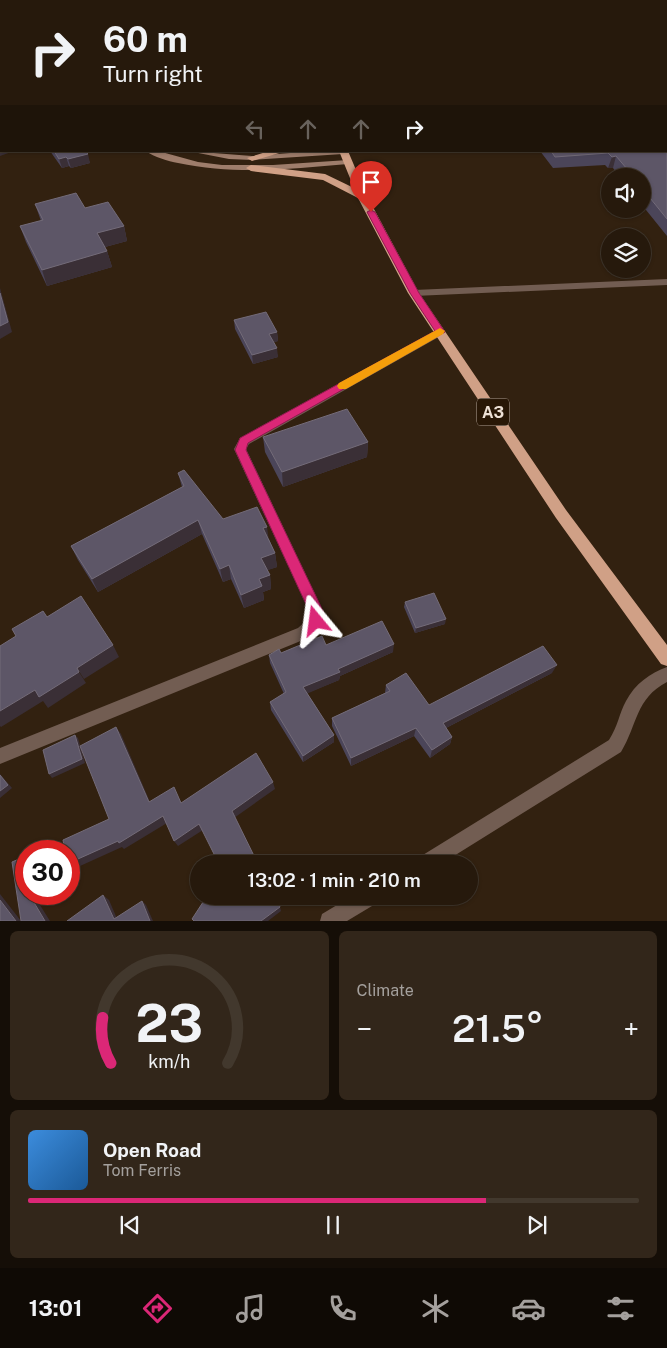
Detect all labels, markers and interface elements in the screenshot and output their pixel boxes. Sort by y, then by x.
text: 60 m [103,19,188,60]
icon: right [20,20,85,85]
text: Turn right [103,61,203,87]
icon: left [241,115,269,143]
icon: ahead [294,115,322,143]
icon: ahead [347,115,375,143]
icon: right [400,115,428,143]
pin [350,161,392,212]
icon: arrive [357,168,385,196]
map controls [601,168,651,278]
button: sound [601,168,651,218]
button: layers [601,228,651,278]
road number: A3 [477,398,509,426]
position arrow [289,594,341,646]
speed limit sign: 30 [15,840,80,905]
text: 13:02 · 1 min · 210 m [247,869,421,891]
text: Climate [357,981,414,1000]
text: 23 [135,993,203,1054]
text: 21.5° [452,1006,544,1051]
text: − [357,1012,372,1045]
text: + [623,1012,639,1045]
text: km/h [148,1051,190,1072]
text: Open Road [103,1139,201,1161]
text: Tom Ferris [103,1161,181,1180]
icon: previous [116,1211,144,1239]
icon: pause [319,1211,347,1239]
icon: next [523,1211,551,1239]
icon: directions [140,1291,175,1326]
icon: music [233,1291,268,1326]
icon: phone [325,1291,360,1326]
icon: climate [418,1291,453,1326]
icon: car [511,1291,546,1326]
icon: filters [603,1291,638,1326]
text: 13:01 [29,1295,82,1321]

